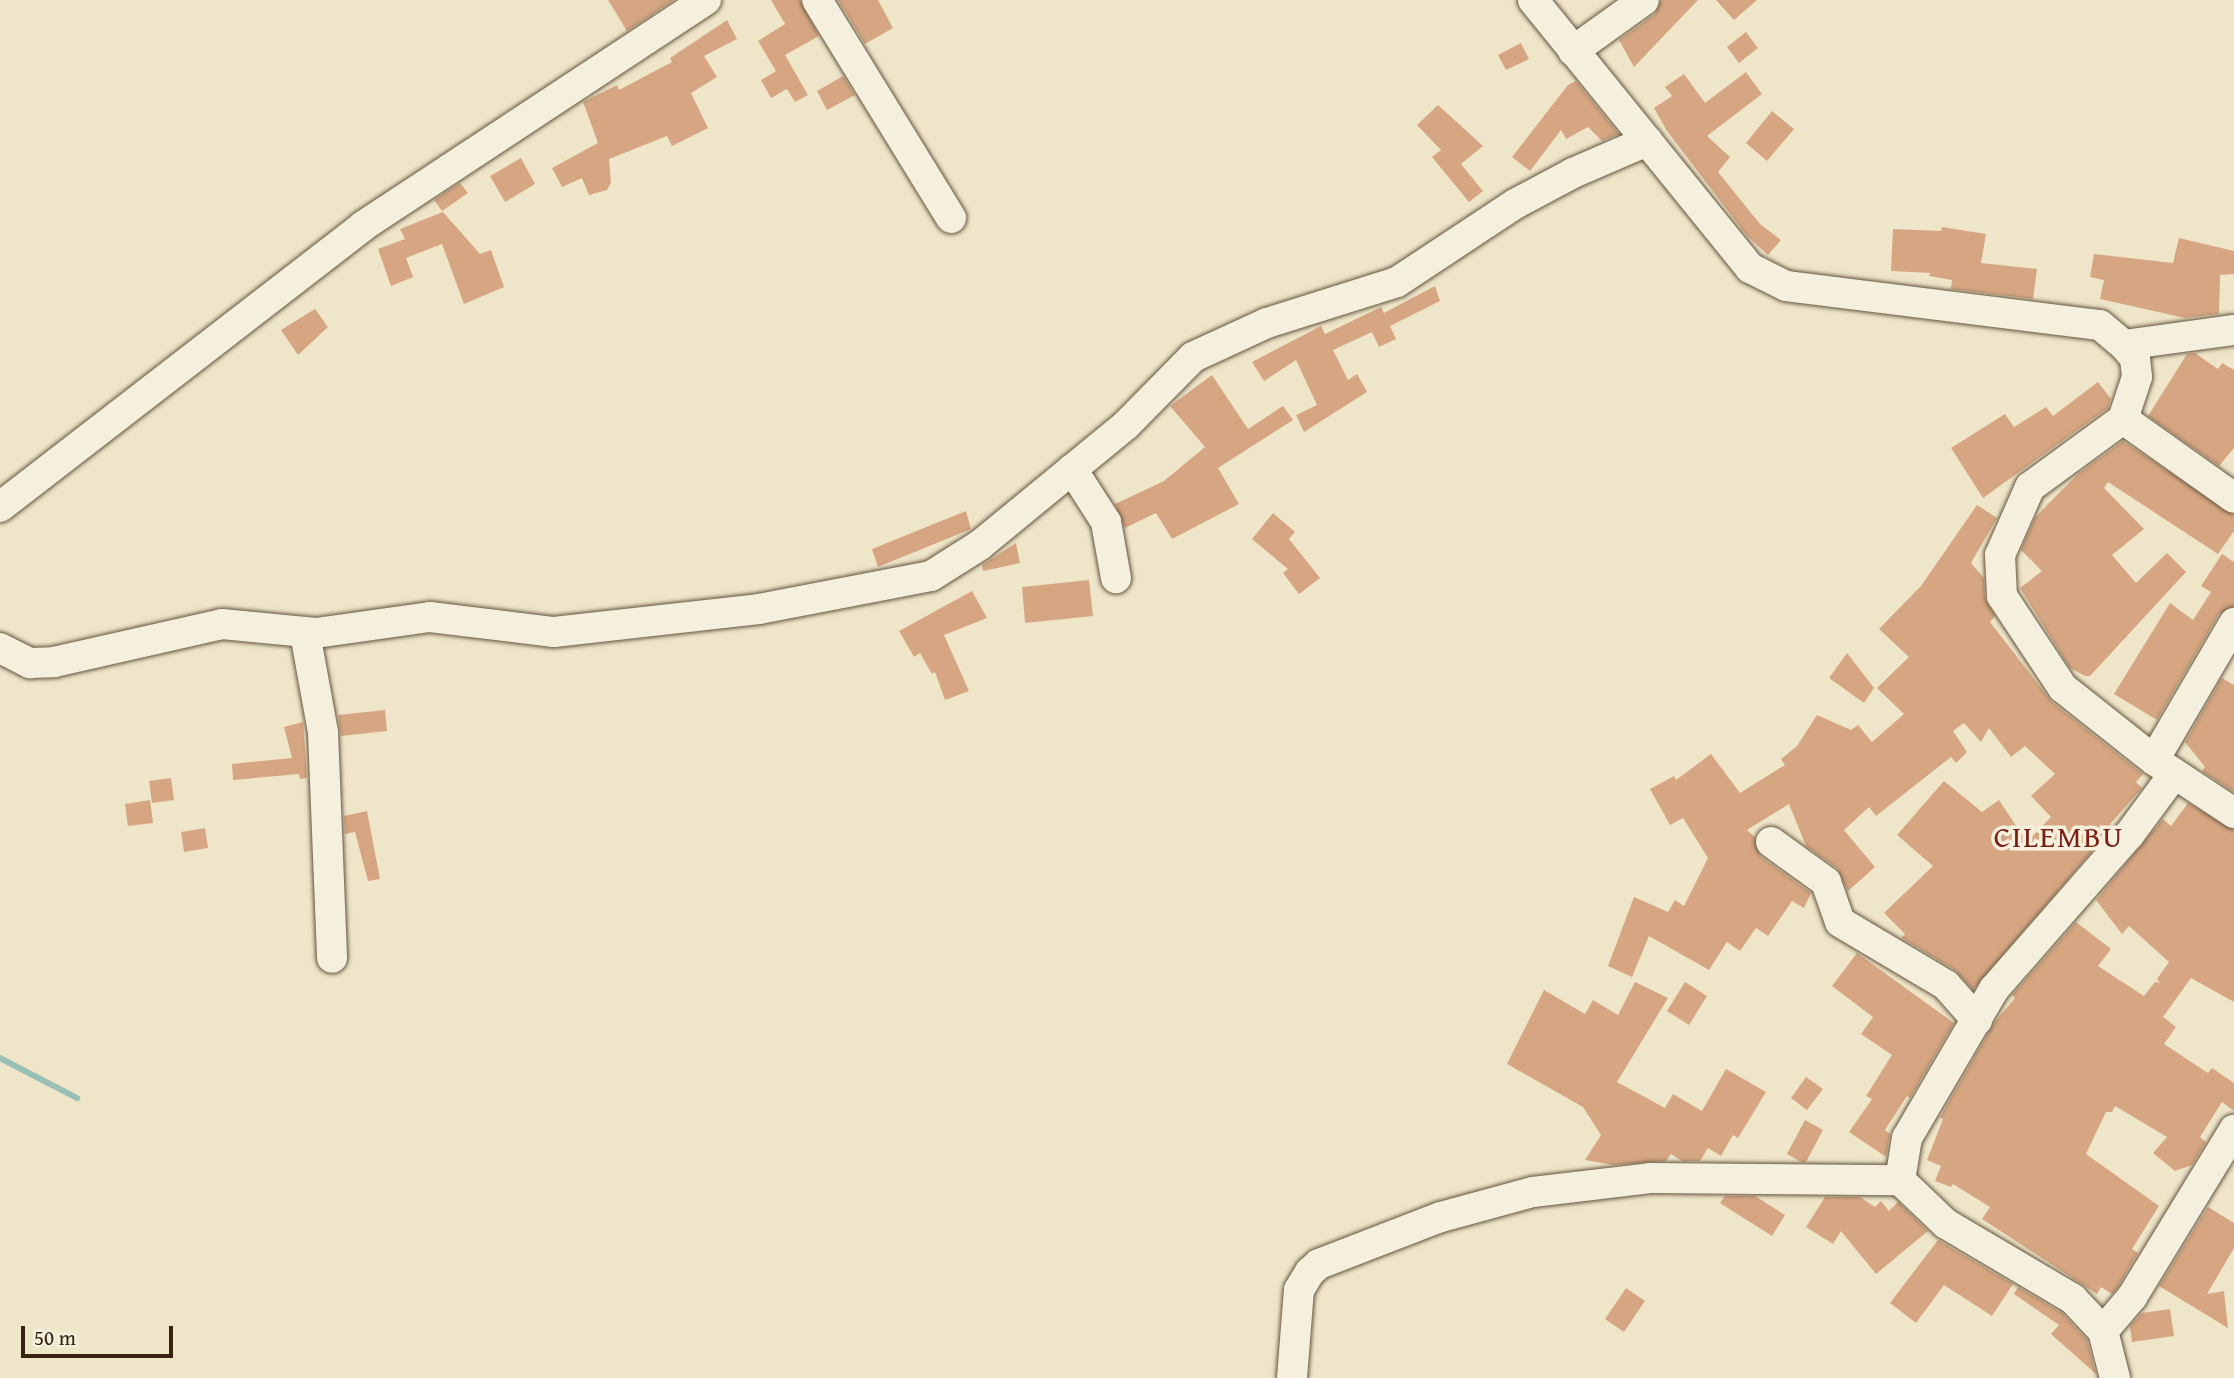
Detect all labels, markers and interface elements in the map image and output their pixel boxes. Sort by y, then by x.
district label: CILEMBU [1995,818,2123,854]
scale bar [24,1312,177,1356]
text: 50 m [34,1322,76,1353]

